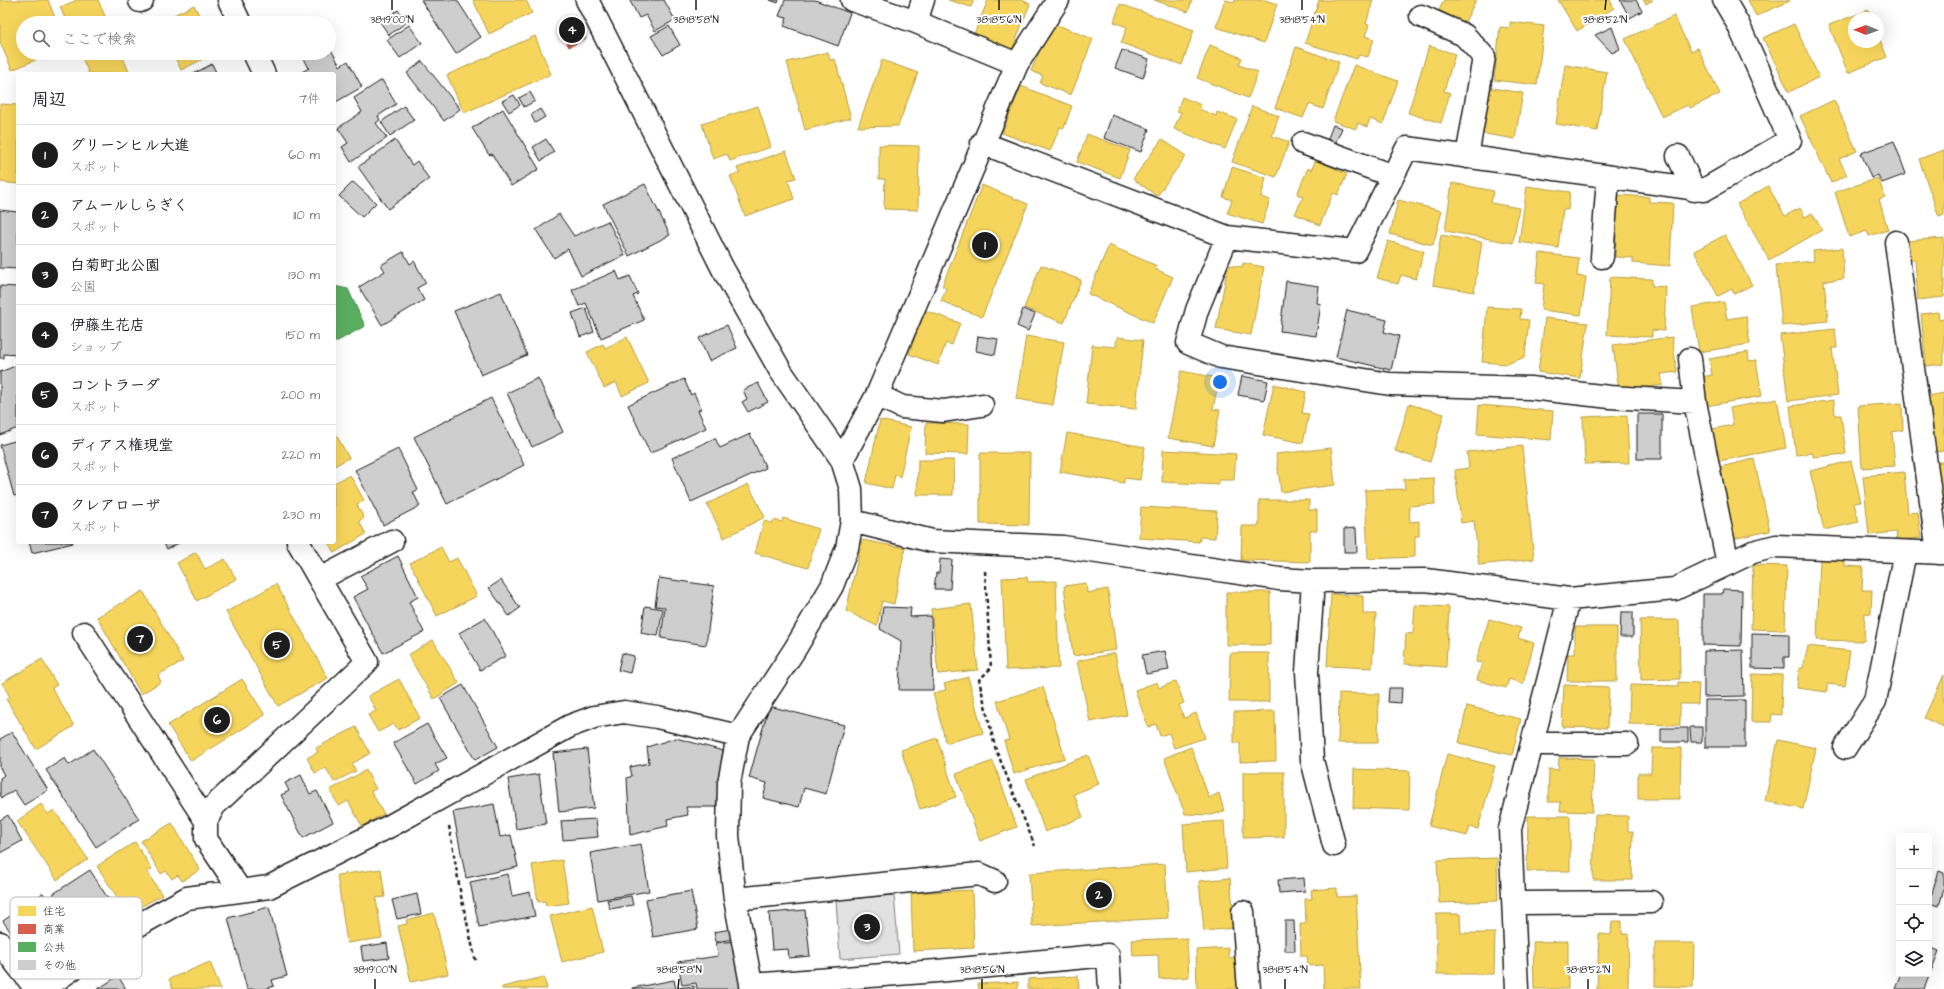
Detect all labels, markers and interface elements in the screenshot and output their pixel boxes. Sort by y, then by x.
north arrow [1848,12,1884,48]
text: 38°19'00"N [370,13,414,27]
text: 38°18'58"N [673,13,719,27]
text: 38°18'56"N [976,13,1022,27]
text: 38°18'54"N [1279,13,1325,27]
text: 38°18'52"N [1583,13,1627,27]
pin: 4 [559,15,585,45]
search box [16,16,336,60]
icon: search [30,27,52,49]
text: ここで検索 [62,29,137,50]
text: 周辺 [32,88,66,112]
text: 7件 [299,90,320,108]
text: グリーンヒル大進 [70,135,189,156]
text: 1 [44,146,46,164]
text: 60 m [288,146,320,164]
text: スポット [70,158,122,176]
text: アムールしらぎく [70,195,188,216]
text: 2 [41,206,49,224]
text: 110 m [293,206,320,224]
text: スポット [70,218,122,236]
pin: 1 [972,230,998,260]
text: 白菊町北公園 [70,255,160,276]
text: 3 [42,266,48,284]
text: 130 m [288,266,320,284]
text: 公園 [70,278,96,296]
text: 伊藤生花店 [70,315,145,336]
text: 4 [41,326,49,344]
text: 150 m [286,326,320,344]
text: ショップ [70,338,121,356]
your location [1210,372,1230,392]
text: コントラーダ [70,375,160,396]
text: 5 [40,386,50,404]
text: 200 m [281,386,320,404]
text: スポット [70,398,122,416]
text: ディアス権現堂 [70,435,173,456]
text: 6 [41,446,49,464]
text: 220 m [282,446,320,464]
text: スポット [70,458,122,476]
text: クレアローザ [70,495,161,516]
text: 7 [41,506,49,524]
text: 230 m [282,506,320,524]
text: スポット [70,518,122,536]
pin: 7 [127,624,153,654]
pin: 5 [264,630,290,660]
pin: 6 [204,705,230,735]
map controls [1896,833,1932,977]
button: + [1896,833,1932,869]
button: − [1896,869,1932,905]
pin: 2 [1086,880,1112,910]
legend [10,897,142,979]
text: 住宅 [43,904,65,919]
button: locate [1896,905,1932,941]
pin: 3 [854,912,880,942]
text: 商業 [43,922,65,937]
text: 公共 [43,940,65,955]
button: layers [1896,941,1932,977]
text: その他 [43,958,76,973]
text: 38°19'00"N [353,963,397,977]
text: 38°18'58"N [656,963,702,977]
text: 38°18'56"N [959,963,1005,977]
text: 38°18'54"N [1262,963,1308,977]
text: 38°18'52"N [1566,963,1610,977]

